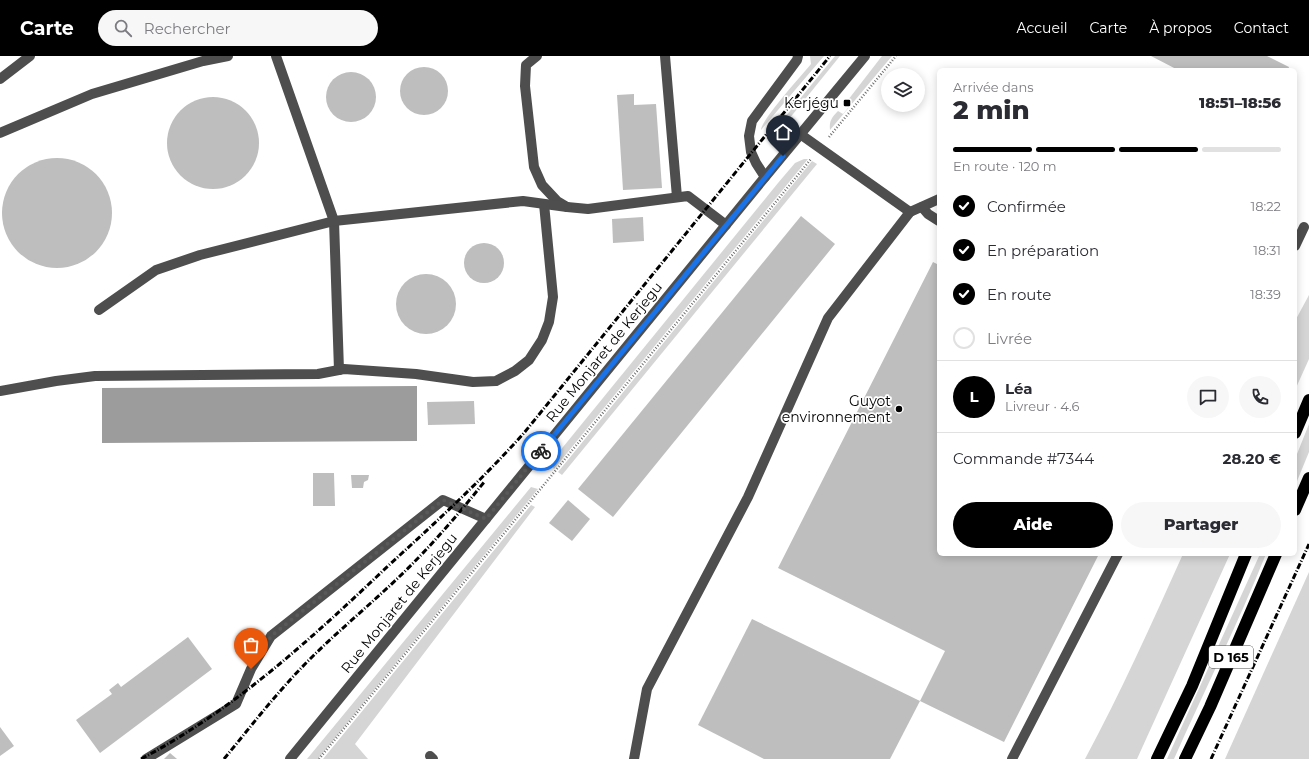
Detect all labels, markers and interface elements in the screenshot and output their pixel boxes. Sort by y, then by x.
search box [98,10,378,46]
text: Carte [20,17,74,40]
icon: search [112,17,134,39]
text: Rechercher [144,19,231,38]
text: Accueil [1017,19,1068,37]
text: Carte [1090,19,1127,37]
text: À propos [1149,19,1212,37]
text: Contact [1234,19,1289,37]
map controls [881,68,925,112]
button: layers [881,68,925,112]
text: Arrivée dans [953,79,1034,95]
text: 18:51–18:56 [1199,93,1281,112]
place label: Kerjégu [784,94,839,112]
text: 2 min [953,94,1030,126]
marker: Kerjégu [842,98,852,108]
pin [766,115,800,156]
icon: home [772,121,794,143]
text: En route · 120 m [953,158,1057,174]
icon: check [953,195,975,217]
text: Confirmée [987,197,1066,216]
text: 18:22 [1250,198,1281,214]
icon: check [953,239,975,261]
text: En préparation [987,241,1099,260]
text: 18:31 [1253,242,1281,258]
street label: Rue Monjaret de Kerjegu [542,278,666,426]
icon: check [953,283,975,305]
text: En route [987,285,1051,304]
text: 18:39 [1250,286,1281,302]
text: Livrée [987,329,1032,348]
button: chat [1187,376,1229,418]
button: phone [1239,376,1281,418]
text: Léa [1005,379,1033,398]
text: L [969,387,979,406]
place label: Guyot environnement [782,392,891,426]
text: Livreur · 4.6 [1005,398,1080,414]
marker: Guyot environnement [894,404,904,414]
courier [521,431,561,471]
icon: bike [530,440,552,462]
text: Commande #7344 [953,449,1094,468]
text: 28.20 € [1223,449,1281,468]
button: Aide [953,502,1113,548]
button: Partager [1121,502,1281,548]
street label: Rue Monjaret de Kerjegu [337,529,461,677]
pin [234,628,268,669]
icon: bag [240,634,262,656]
road number: D 165 [1209,646,1253,668]

